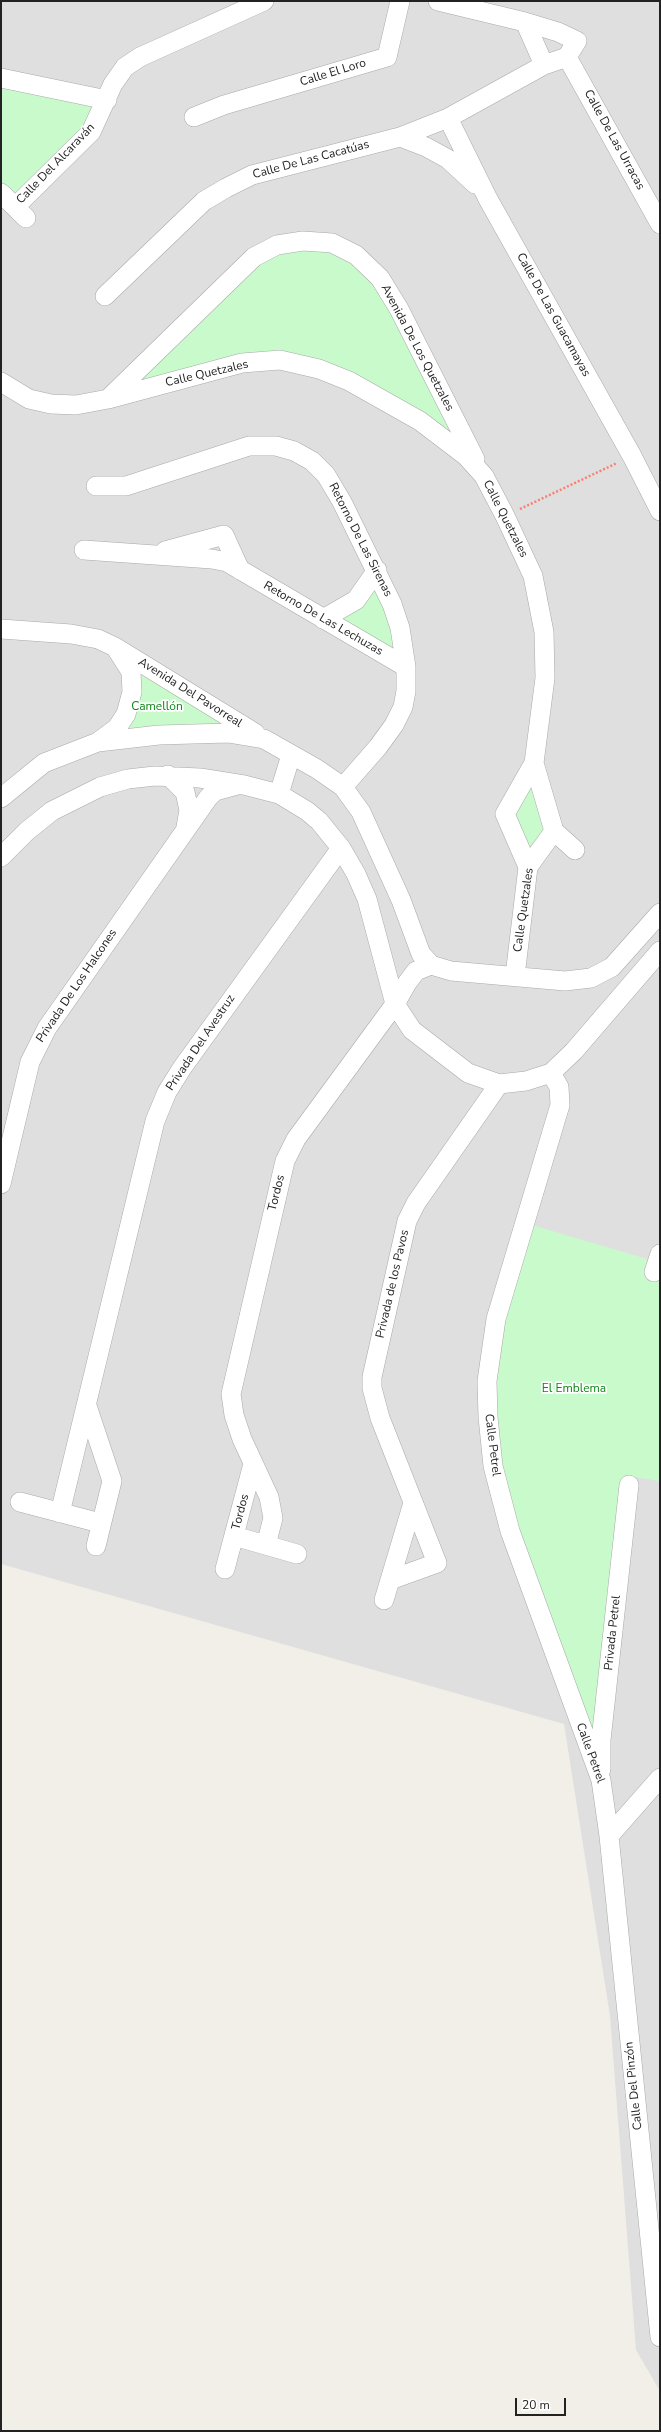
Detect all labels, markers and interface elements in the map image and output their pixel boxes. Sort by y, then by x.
street label: Calle El Loro [298,56,368,90]
street label: Calle De Las Urracas [581,87,647,193]
street label: Calle Del Alcaraván [14,121,98,207]
street label: Calle De Las Cacatúas [251,138,371,182]
street label: Calle De Las Guacamayas [513,251,593,379]
street label: Avenida De Los Quetzales [377,282,457,414]
street label: Calle Quetzales [164,357,250,391]
street label: Calle Quetzales [479,478,531,560]
street label: Retorno De Las Sirenas [325,481,395,599]
street label: Retorno De Las Lechuzas [261,579,385,659]
street label: Avenida Del Pavorreal [135,655,245,731]
park label: Camellón [131,700,183,714]
street label: Calle Quetzales [511,867,537,953]
street label: Privada De Los Halcones [34,926,120,1046]
street label: Privada Del Avestruz [164,992,238,1094]
street label: Tordos [266,1173,288,1213]
street label: Privada de los Pavos [373,1228,413,1340]
park label: El Emblema [542,1382,606,1396]
street label: Calle Petrel [481,1413,503,1477]
street label: Tordos [229,1492,253,1532]
street label: Privada Petrel [602,1595,624,1671]
street label: Calle Petrel [572,1721,608,1785]
street label: Calle Del Pinzón [622,2041,646,2131]
scale bar [517,2390,568,2416]
text: 20 m [522,2397,550,2413]

